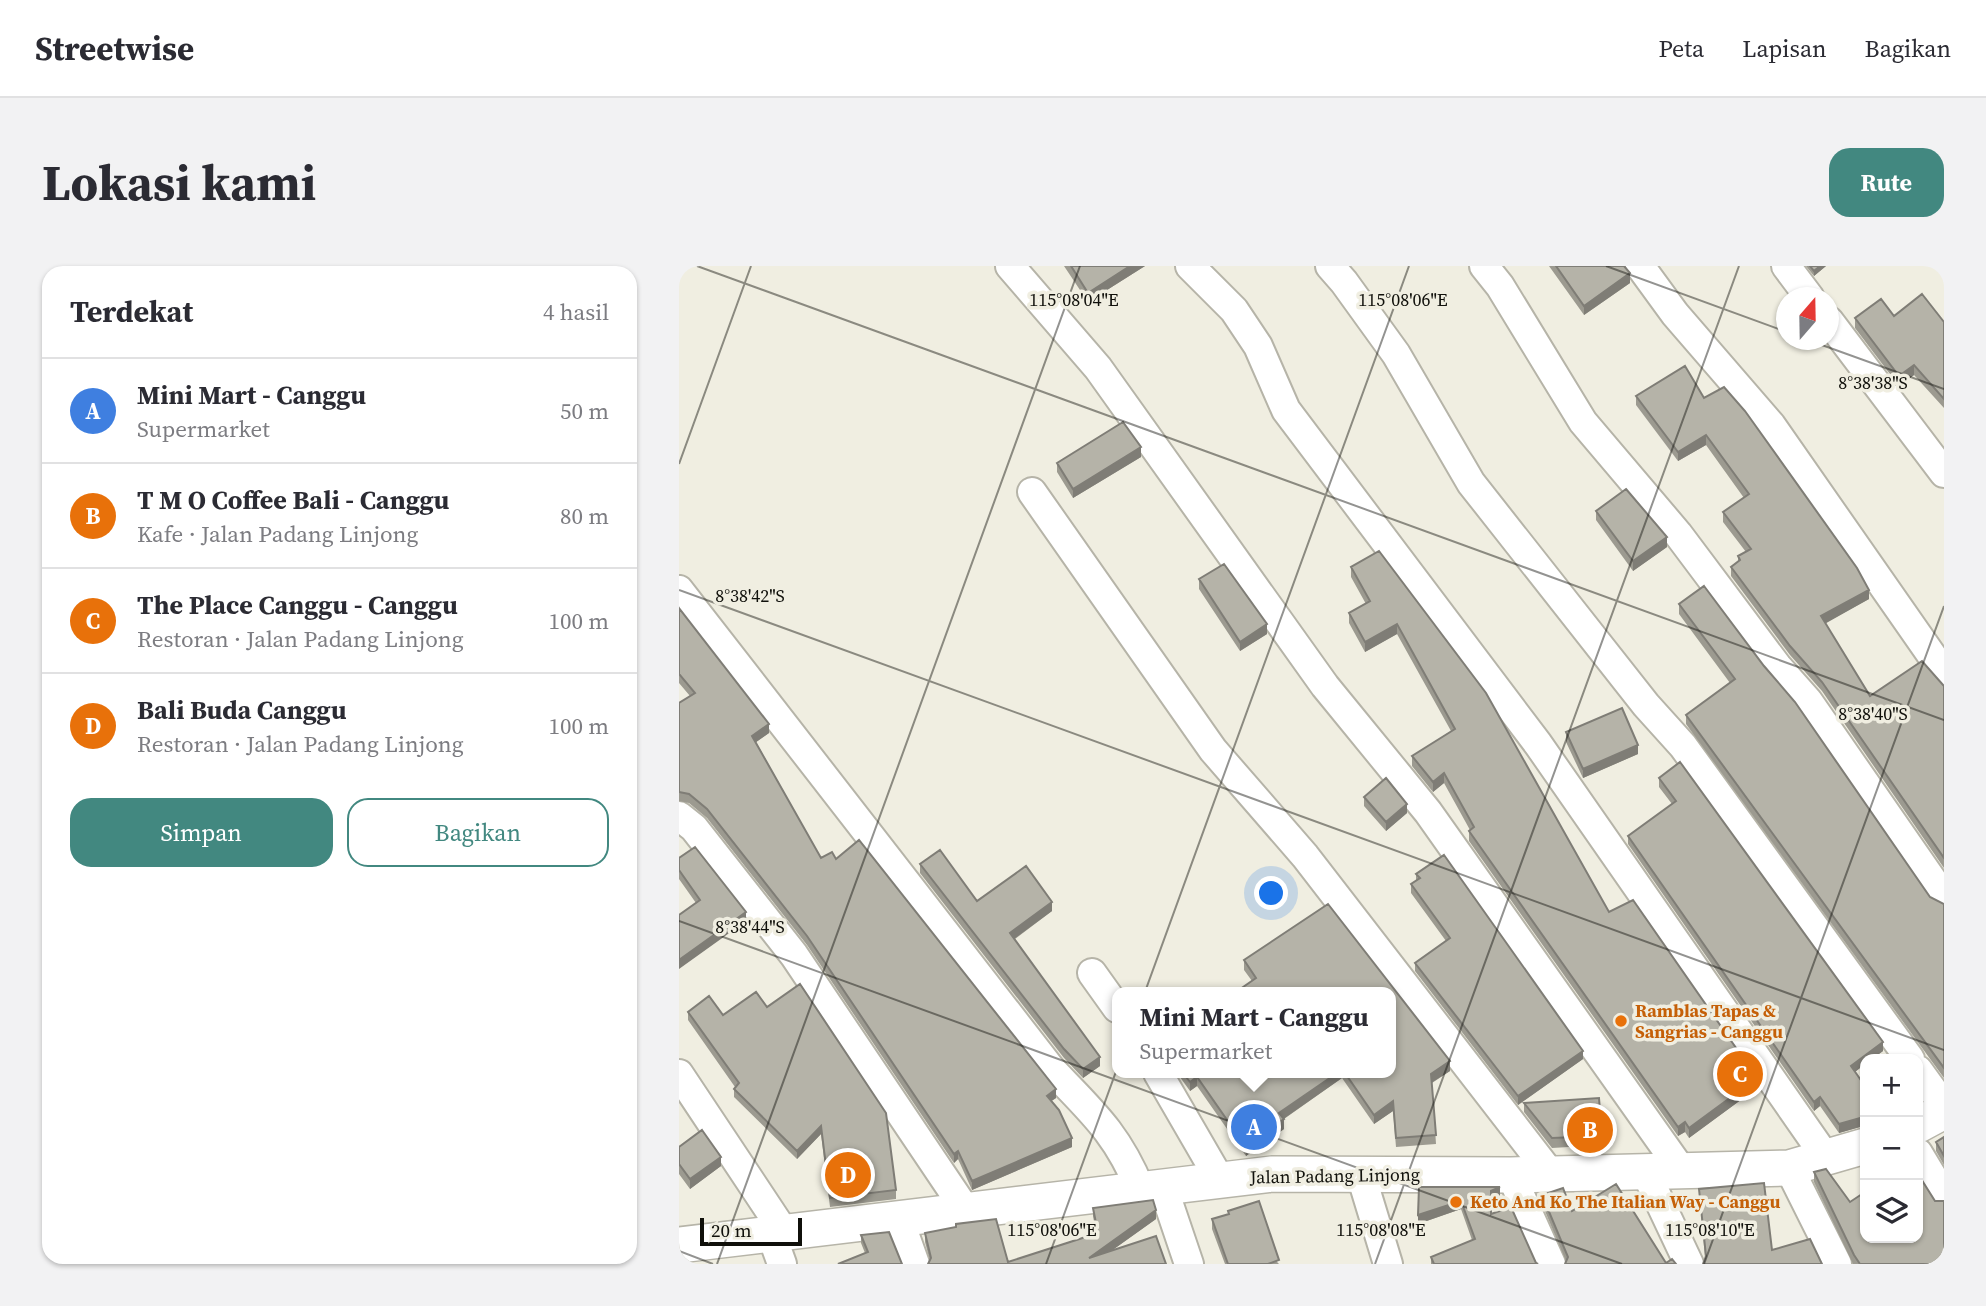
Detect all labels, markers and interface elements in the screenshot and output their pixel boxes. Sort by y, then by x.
text: Streetwise [35,26,194,71]
text: Peta [1658,32,1704,65]
text: Lapisan [1742,32,1827,65]
text: Bagikan [1865,32,1951,65]
button: Rute [1829,148,1944,217]
text: Lokasi kami [42,149,316,216]
text: 115°08'04"E [1029,287,1119,312]
text: 115°08'06"E [1358,287,1448,312]
north arrow [1776,287,1839,350]
text: Terdekat [70,291,193,332]
text: 4 hasil [543,296,609,328]
text: 8°38'38"S [1838,370,1908,395]
text: Mini Mart - Canggu [137,377,366,413]
text: A [85,395,101,427]
text: 50 m [560,395,609,427]
text: Supermarket [137,413,270,445]
text: T M O Coffee Bali - Canggu [137,482,449,518]
text: B [86,500,100,532]
text: 80 m [560,500,609,532]
text: Kafe · Jalan Padang Linjong [137,518,418,550]
text: 8°38'42"S [715,583,785,608]
text: The Place Canggu - Canggu [137,587,458,623]
text: C [86,605,100,637]
text: 100 m [548,605,609,637]
text: Restoran · Jalan Padang Linjong [137,623,464,655]
text: Bali Buda Canggu [137,692,346,728]
text: 8°38'40"S [1838,701,1908,726]
text: D [85,710,101,742]
text: 100 m [548,710,609,742]
text: Restoran · Jalan Padang Linjong [137,728,464,760]
button: Simpan [70,798,333,867]
button: Bagikan [347,798,609,867]
your location [1254,876,1288,910]
text: 8°38'44"S [715,914,785,939]
popup [1112,987,1396,1078]
place label: Ramblas Tapas & Sangrias - Canggu [1635,998,1783,1044]
text: Mini Mart - Canggu [1139,999,1369,1035]
marker: Ramblas Tapas & Sangrias - Canggu [1613,1013,1629,1029]
text: Supermarket [1139,1035,1272,1067]
pin: C [1717,1048,1763,1100]
map controls [1860,1054,1923,1243]
button: + [1860,1054,1923,1117]
pin: A [1231,1101,1277,1153]
pin: B [1567,1104,1613,1156]
button: − [1860,1117,1923,1180]
pin: D [825,1149,871,1201]
street label: Jalan Padang Linjong [1249,1162,1420,1190]
button: layers [1860,1180,1923,1243]
place label: Keto And Ko The Italian Way - Canggu [1470,1189,1781,1214]
marker: Keto And Ko The Italian Way - Canggu [1448,1194,1464,1210]
scale bar [700,1215,801,1247]
text: 20 m [711,1217,752,1243]
text: 115°08'06"E [1007,1217,1097,1242]
text: 115°08'08"E [1336,1217,1426,1242]
text: 115°08'10"E [1665,1217,1755,1242]

